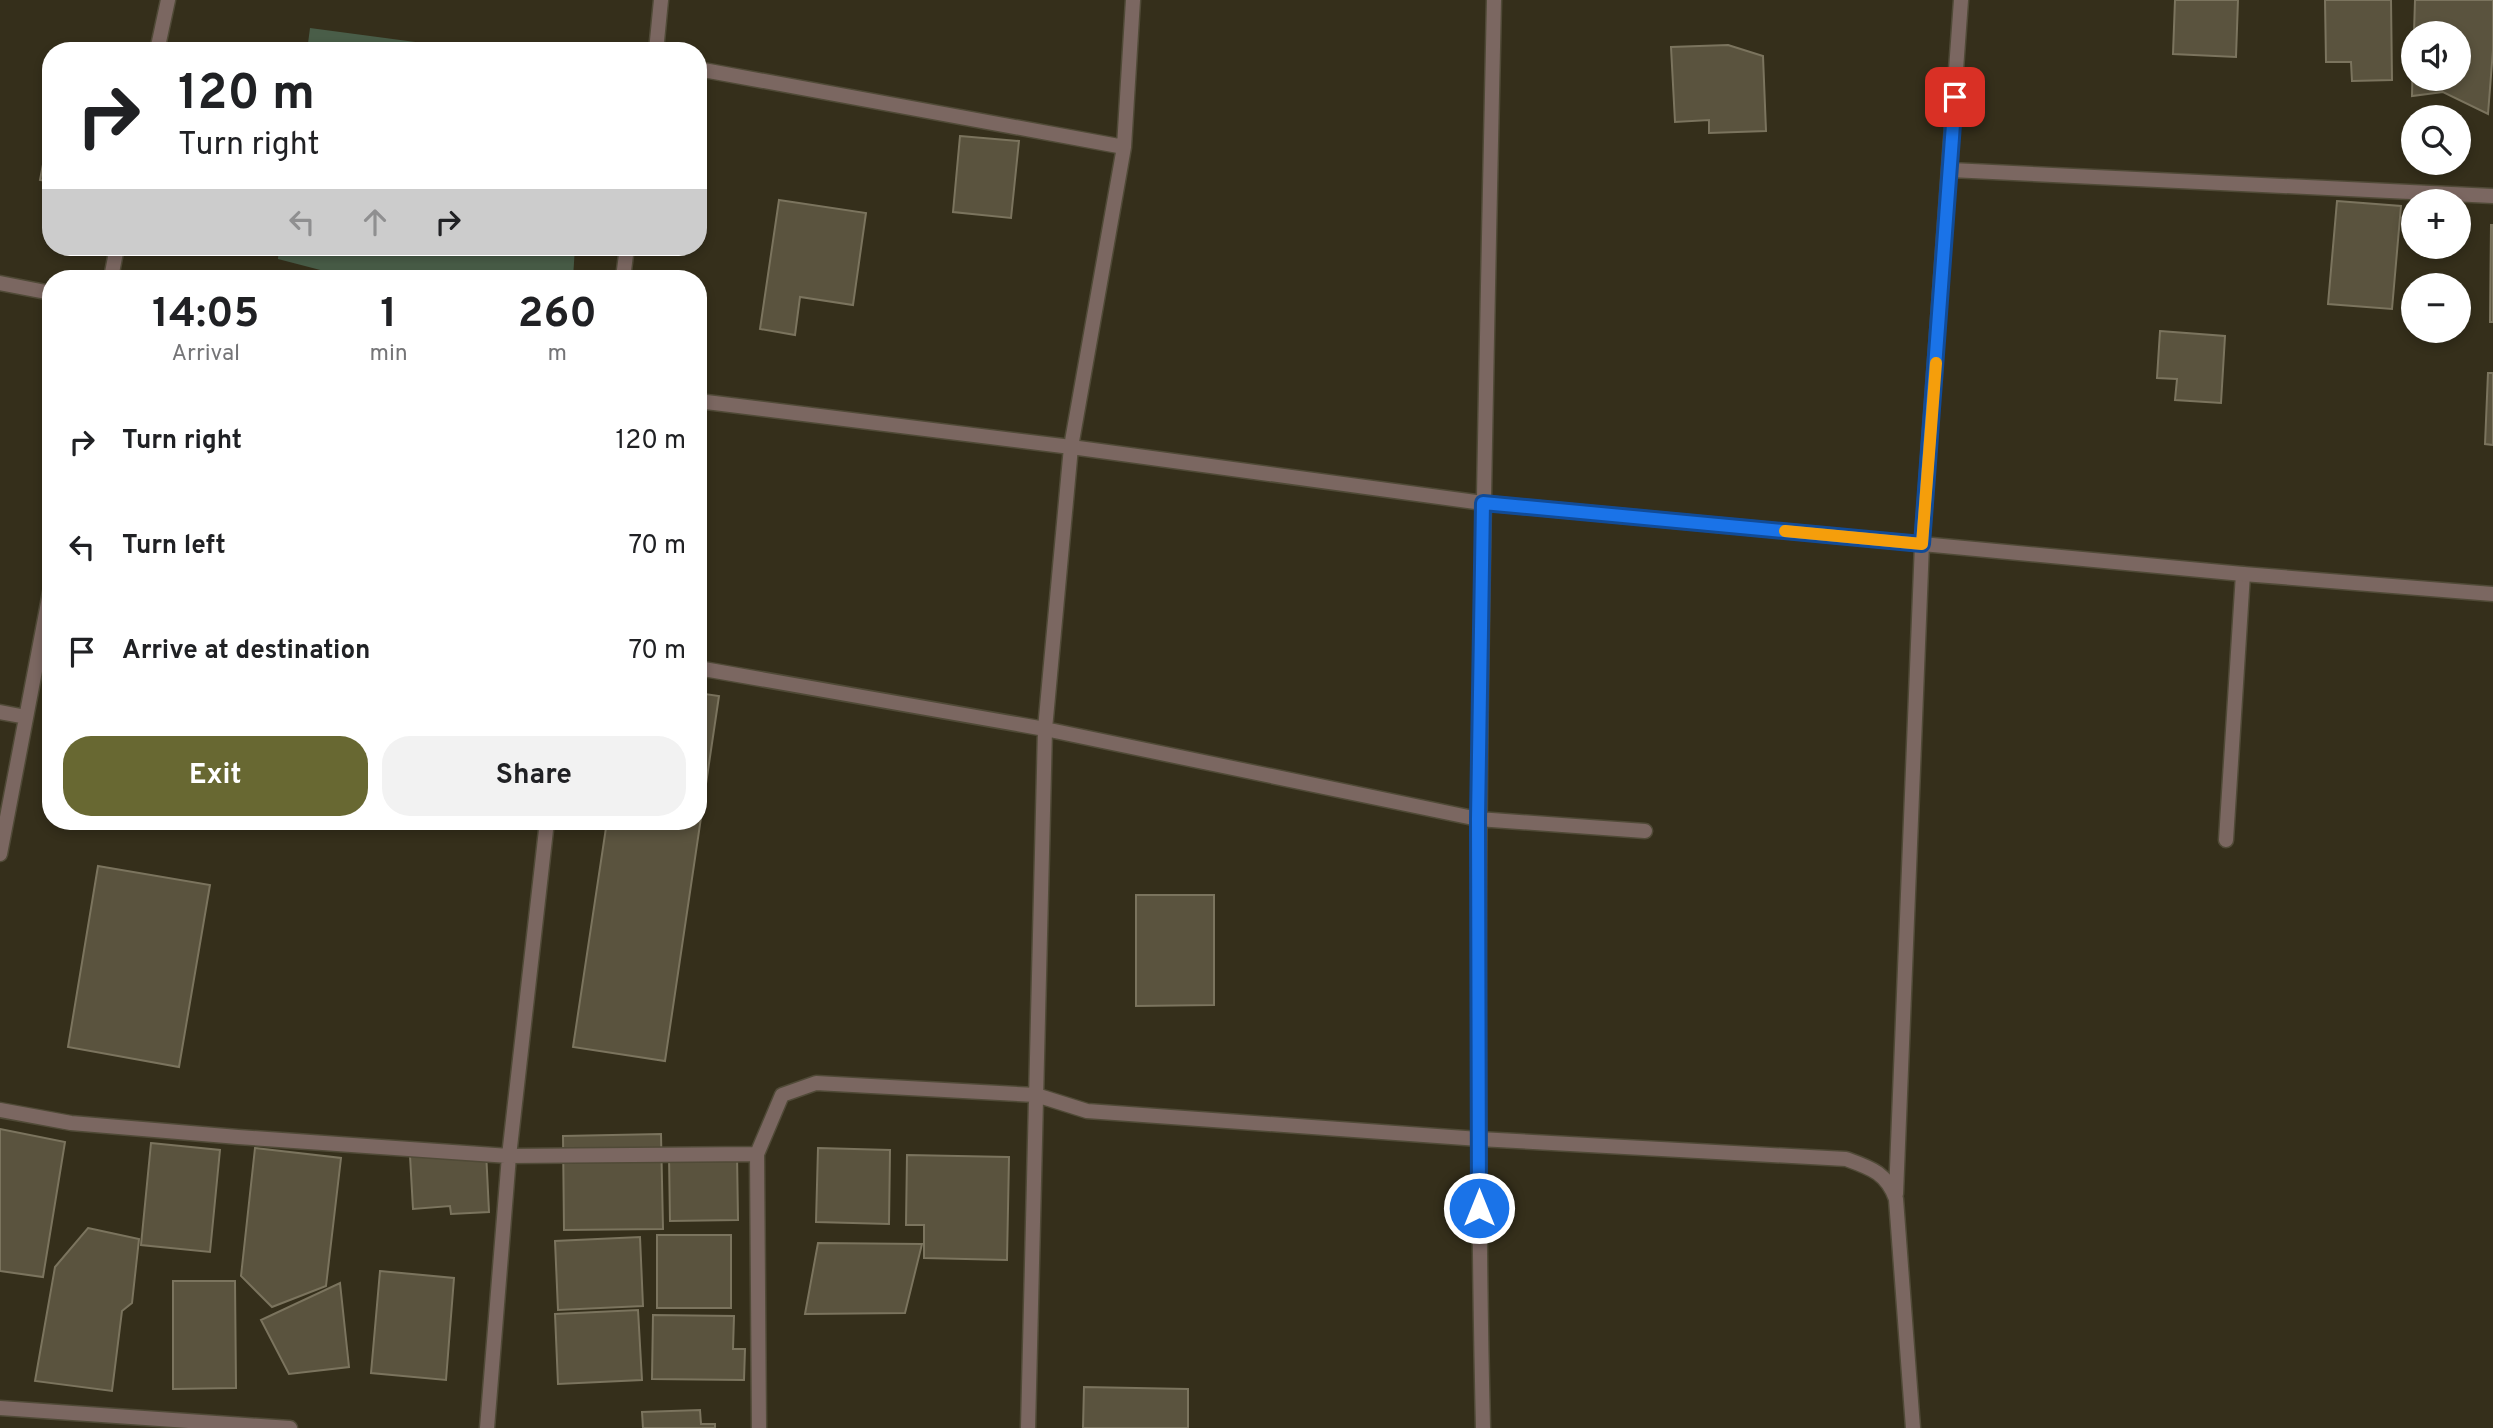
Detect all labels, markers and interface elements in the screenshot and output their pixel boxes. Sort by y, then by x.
map controls [2401,21,2471,343]
button: sound [2401,21,2471,91]
text: 120 m [178,65,315,127]
pin [1925,67,1985,127]
icon: right [63,70,154,161]
icon: arrive [1936,78,1974,116]
button: search [2401,105,2471,175]
text: Turn right [178,126,320,166]
button: + [2401,189,2471,259]
icon: left [283,203,321,241]
icon: ahead [356,203,394,241]
icon: right [429,203,467,241]
button: − [2401,273,2471,343]
text: 14:05 [152,289,259,342]
text: 1 [380,289,397,342]
text: 260 [518,289,597,342]
text: Arrival [171,340,240,369]
text: min [369,340,408,369]
text: m [548,340,567,369]
icon: right [63,423,101,461]
text: Turn right [122,425,242,458]
text: 120 m [616,425,686,458]
icon: left [63,528,101,566]
text: Turn left [122,530,226,563]
text: 70 m [628,530,686,563]
icon: arrive [63,633,101,671]
text: Arrive at destination [122,635,370,668]
text: 70 m [628,635,686,668]
button: Exit [63,736,368,816]
button: Share [382,736,686,816]
position arrow [1442,1171,1516,1245]

